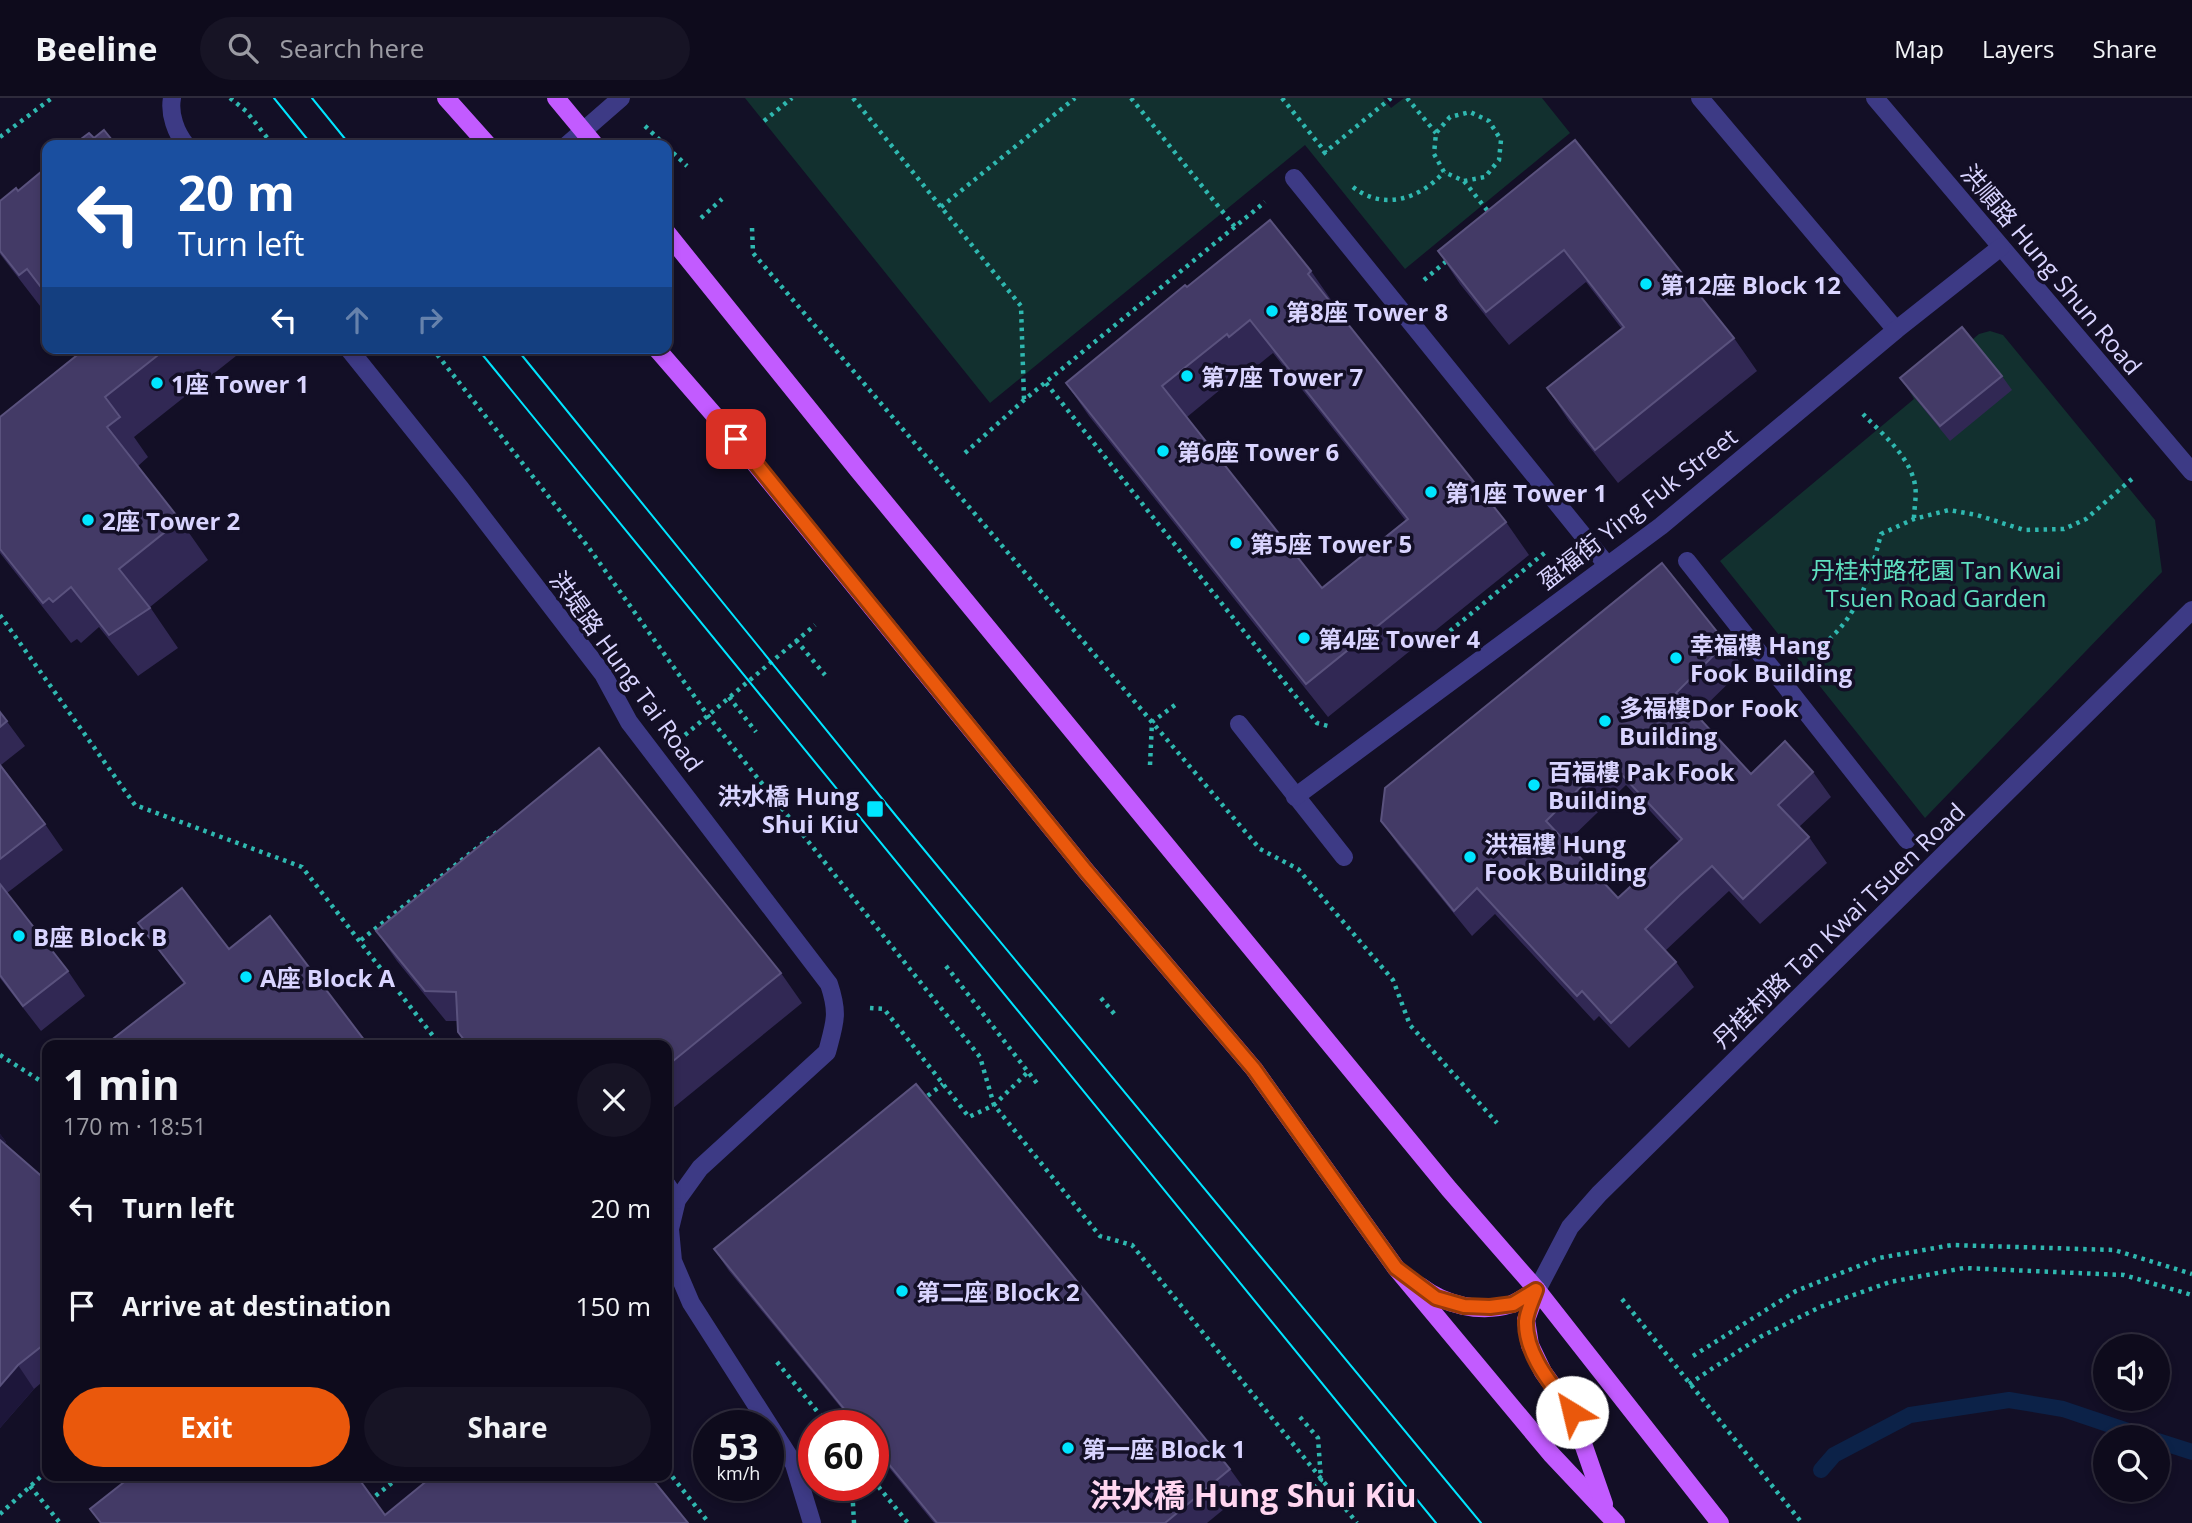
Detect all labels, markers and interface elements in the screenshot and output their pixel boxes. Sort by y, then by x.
search box [200,17,690,80]
text: Beeline [35,26,158,71]
icon: search [224,29,262,67]
text: Search here [280,30,424,66]
text: Map [1894,32,1944,65]
text: Layers [1982,32,2055,65]
text: Share [2093,32,2157,65]
street label: 洪順路 Hung Shun Road [1954,157,2150,381]
text: 20 m [178,159,295,225]
icon: left [63,168,154,259]
text: Turn left [178,222,304,265]
place label: 第12座 Block 12 [1660,268,1841,301]
marker: 第12座 Block 12 [1638,276,1654,292]
place label: 第8座 Tower 8 [1286,295,1448,328]
icon: left [265,301,303,339]
icon: ahead [338,301,376,339]
icon: right [411,301,449,339]
marker: 第8座 Tower 8 [1264,303,1280,319]
place label: 第7座 Tower 7 [1201,360,1363,393]
place label: 1座 Tower 1 [171,367,309,400]
marker: 第7座 Tower 7 [1179,368,1195,384]
marker: 1座 Tower 1 [149,375,165,391]
pin [706,409,766,469]
icon: arrive [717,420,755,458]
street label: 盈福街 Ying Fuk Street [1530,420,1744,596]
place label: 第6座 Tower 6 [1177,435,1339,468]
marker: 第6座 Tower 6 [1155,443,1171,459]
place label: 第1座 Tower 1 [1445,476,1607,509]
marker: 第1座 Tower 1 [1423,484,1439,500]
place label: 2座 Tower 2 [102,504,240,537]
marker: 2座 Tower 2 [80,512,96,528]
place label: 第5座 Tower 5 [1250,527,1412,560]
marker: 第5座 Tower 5 [1228,535,1244,551]
park label: 丹桂村路花園 Tan Kwai Tsuen Road Garden [1811,553,2061,614]
street label: 洪堤路 Hung Tai Road [543,564,711,778]
place label: 第4座 Tower 4 [1318,622,1481,655]
place label: 幸福樓 Hang Fook Building [1690,628,1853,689]
marker: 第4座 Tower 4 [1296,630,1312,646]
marker: 幸福樓 Hang Fook Building [1668,650,1684,666]
place label: 多福樓Dor Fook Building [1619,691,1799,752]
marker: 多福樓Dor Fook Building [1597,713,1613,729]
place label: 百福樓 Pak Fook Building [1548,755,1735,816]
marker: 百福樓 Pak Fook Building [1526,777,1542,793]
place label: 洪水橋 Hung Shui Kiu [717,779,859,840]
street label: 丹桂村路 Tan Kwai Tsuen Road [1704,795,1972,1055]
marker: 洪水橋 Hung Shui Kiu [865,799,885,819]
place label: 洪福樓 Hung Fook Building [1484,827,1647,888]
marker: 洪福樓 Hung Fook Building [1462,849,1478,865]
place label: B座 Block B [33,920,167,953]
marker: B座 Block B [11,928,27,944]
place label: A座 Block A [260,961,396,994]
marker: A座 Block A [238,969,254,985]
text: 1 min [63,1055,180,1112]
button: close [577,1063,651,1137]
text: 170 m · 18:51 [63,1110,206,1142]
icon: left [63,1189,101,1227]
text: Turn left [122,1190,234,1226]
text: 20 m [590,1190,651,1226]
place label: 第二座 Block 2 [916,1275,1080,1308]
marker: 第二座 Block 2 [894,1283,910,1299]
icon: arrive [63,1287,101,1325]
text: Arrive at destination [122,1288,391,1324]
text: 150 m [576,1288,651,1324]
map controls [2093,1334,2170,1502]
button: sound [2093,1334,2170,1411]
position arrow [1535,1375,1609,1449]
button: Exit [63,1387,350,1467]
button: Share [364,1387,651,1467]
speed limit sign: 60 [798,1410,889,1501]
text: 53 [718,1423,759,1470]
button: search [2093,1425,2170,1502]
place label: 第一座 Block 1 [1082,1432,1246,1465]
marker: 第一座 Block 1 [1060,1440,1076,1456]
text: km/h [717,1461,760,1485]
district label: 洪水橋 Hung Shui Kiu [1089,1473,1417,1516]

